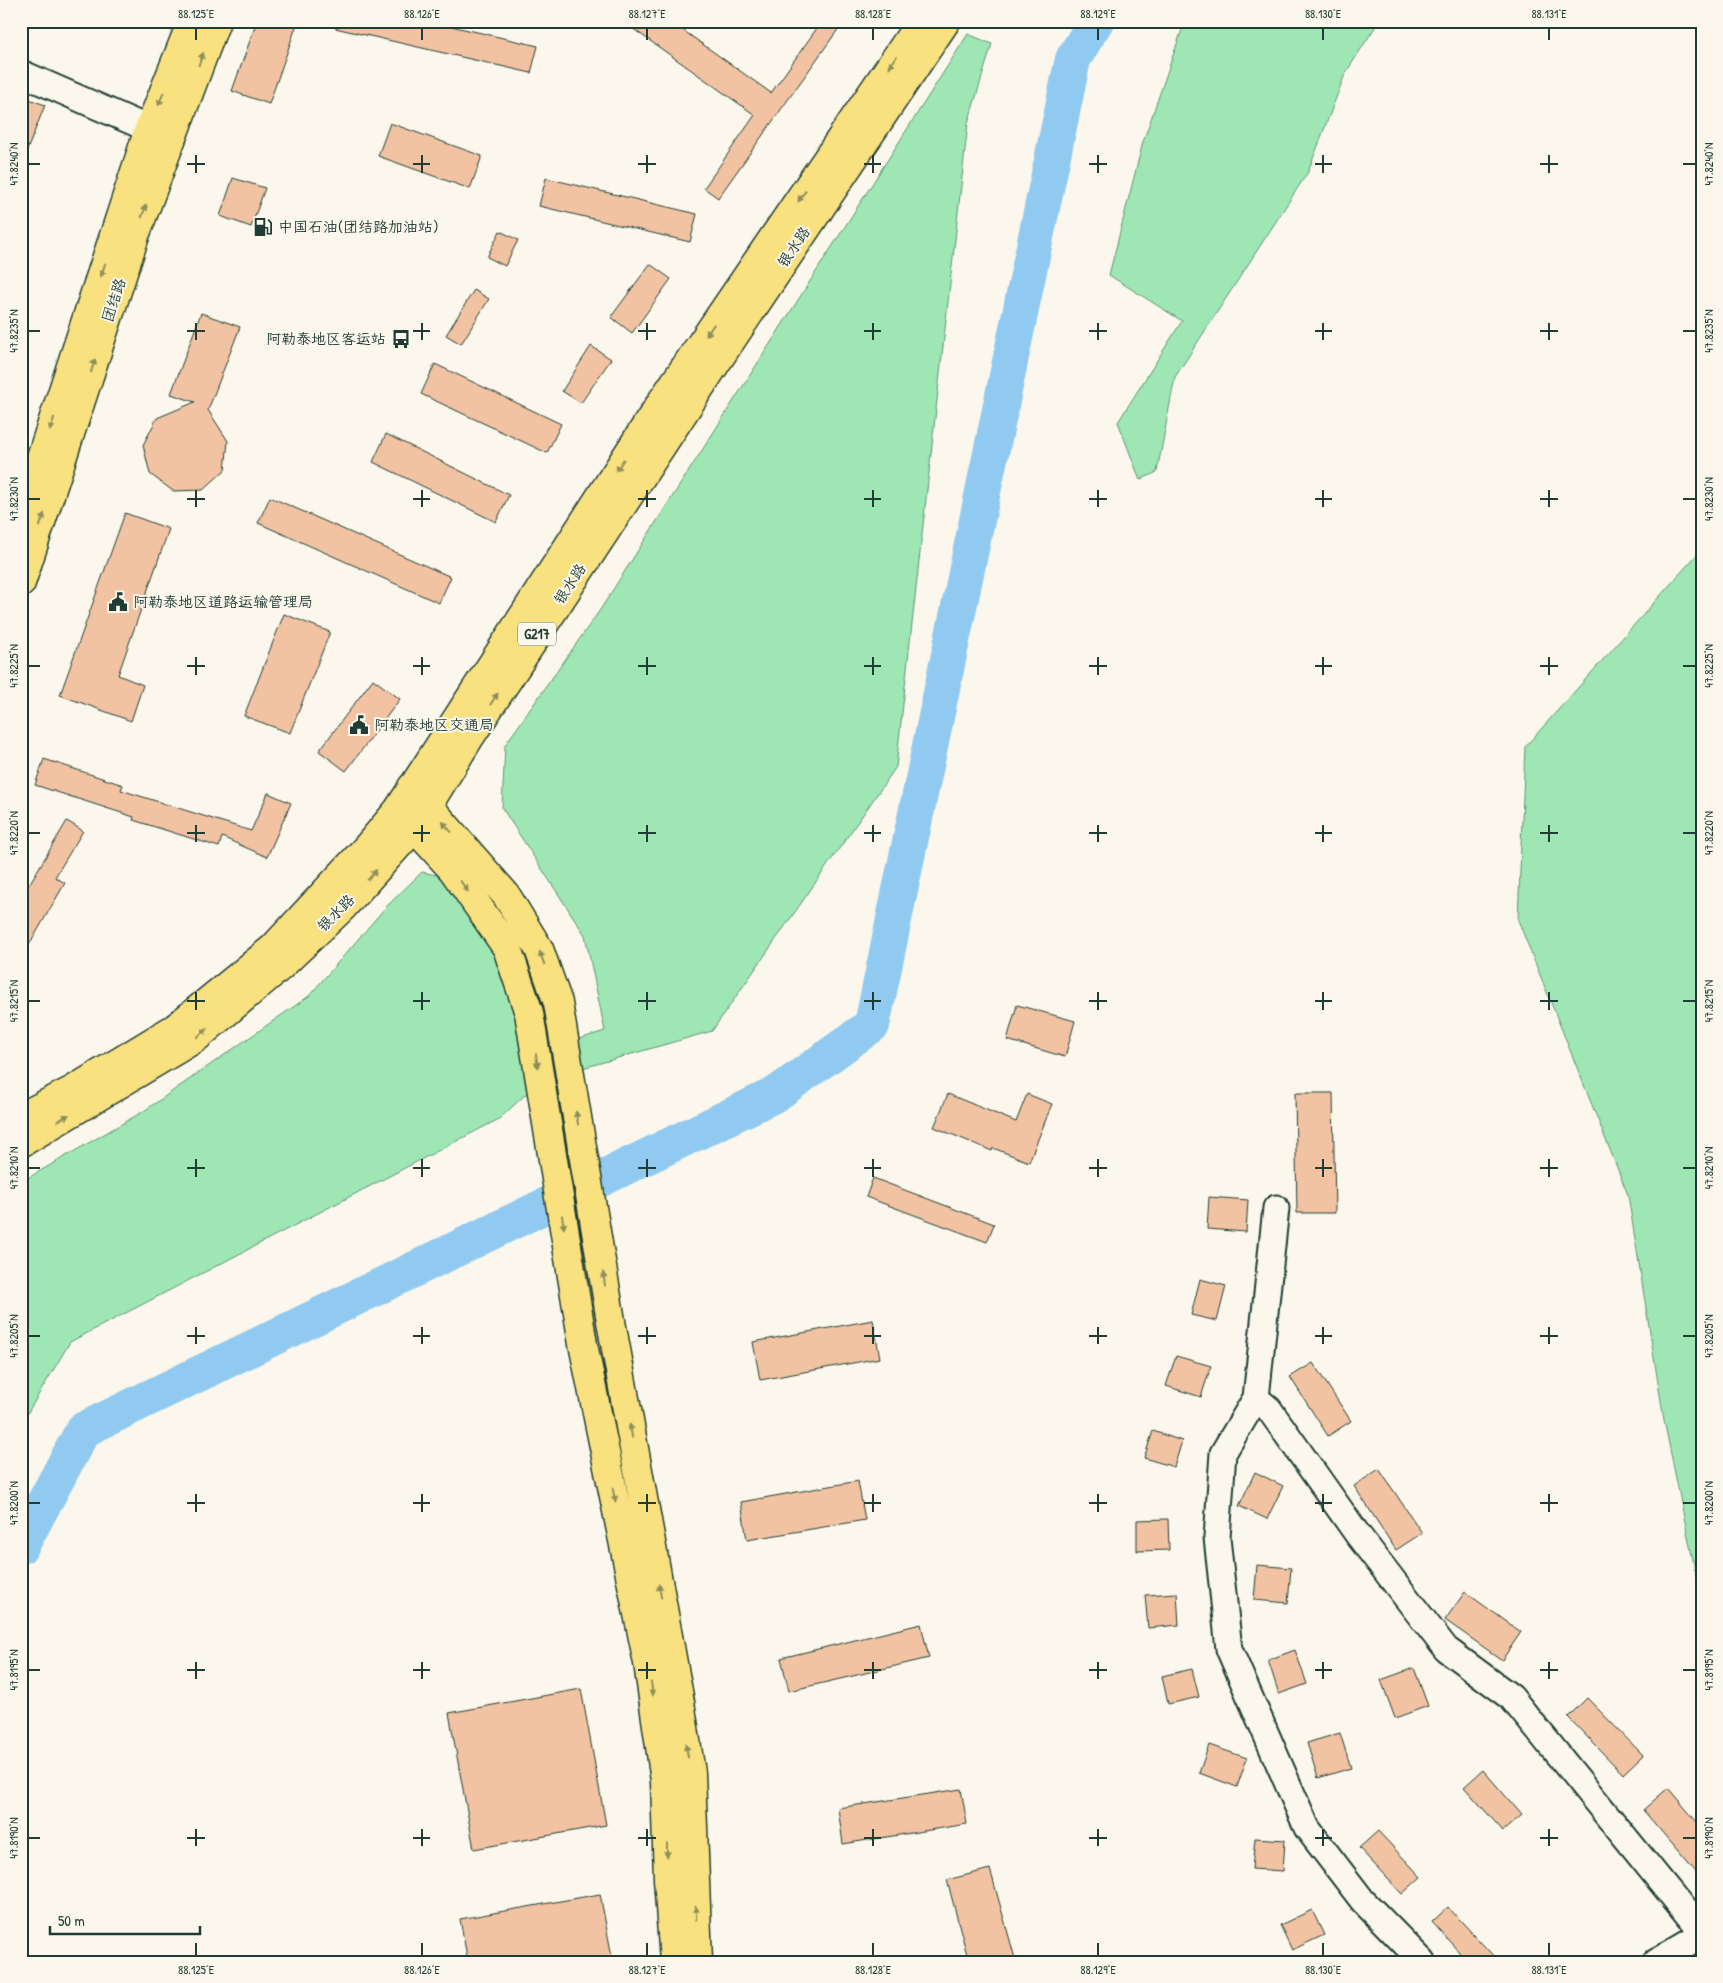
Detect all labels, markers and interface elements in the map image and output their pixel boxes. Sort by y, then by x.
text: 88.125°E [178,5,215,22]
text: 88.126°E [404,5,441,22]
text: 88.127°E [629,5,666,22]
text: 88.128°E [855,5,892,22]
text: 88.129°E [1080,5,1116,22]
text: 88.130°E [1305,5,1342,22]
text: 88.131°E [1531,5,1567,22]
one-way arrow [197,51,205,66]
one-way arrow [888,55,898,68]
one-way arrow [157,92,165,107]
text: 47.8240°N [5,143,22,185]
text: 47.8240°N [1700,143,1717,185]
one-way arrow [797,189,807,203]
one-way arrow [141,204,148,219]
fuel station icon: 中国石油(团结路加油站) [252,216,274,238]
place label: 中国石油(团结路加油站) [278,216,438,237]
street label: 银水路 [772,222,815,271]
one-way arrow [99,262,106,277]
street label: 团结路 [97,275,130,324]
text: 47.8235°N [5,309,22,353]
text: 47.8235°N [1700,309,1717,353]
one-way arrow [705,323,715,337]
place label: 阿勒泰地区客运站 [266,328,386,349]
bus stop icon: 阿勒泰地区客运站 [390,328,412,350]
one-way arrow [89,358,97,373]
one-way arrow [48,417,56,432]
one-way arrow [615,459,625,472]
text: 47.8230°N [5,477,22,521]
text: 47.8230°N [1700,477,1717,521]
one-way arrow [38,512,46,527]
street label: 银水路 [549,559,591,608]
public building icon: 阿勒泰地区道路运输管理局 [107,591,129,613]
place label: 阿勒泰地区道路运输管理局 [133,591,313,612]
road number: G217 [518,622,556,646]
text: 47.8225°N [5,644,22,688]
text: 47.8225°N [1700,644,1717,688]
one-way arrow [490,693,499,706]
public building icon: 阿勒泰地区交通局 [348,714,370,736]
place label: 阿勒泰地区交通局 [374,714,494,735]
text: 47.8220°N [5,811,22,855]
text: 47.8220°N [1700,811,1717,855]
one-way arrow [442,821,453,833]
one-way arrow [366,870,378,882]
one-way arrow [459,880,469,893]
street label: 银水路 [312,889,359,936]
one-way arrow [538,950,545,965]
text: 47.8215°N [5,980,22,1022]
text: 47.8215°N [1700,980,1717,1022]
one-way arrow [195,1028,208,1039]
one-way arrow [533,1054,541,1070]
one-way arrow [573,1110,581,1126]
one-way arrow [57,1114,70,1123]
text: 47.8210°N [5,1147,22,1189]
text: 47.8210°N [1700,1147,1717,1189]
one-way arrow [560,1214,568,1230]
one-way arrow [600,1270,608,1286]
text: 47.8205°N [5,1314,22,1358]
text: 47.8205°N [1700,1314,1717,1358]
one-way arrow [626,1423,634,1439]
text: 47.8200°N [5,1481,22,1525]
text: 47.8200°N [1700,1481,1717,1525]
one-way arrow [610,1487,618,1502]
one-way arrow [655,1582,663,1598]
text: 47.8195°N [5,1649,22,1691]
text: 47.8195°N [1700,1649,1717,1691]
one-way arrow [648,1681,656,1697]
one-way arrow [683,1743,691,1759]
text: 47.8190°N [5,1817,22,1859]
text: 47.8190°N [1700,1817,1717,1859]
one-way arrow [663,1842,671,1858]
scale bar [50,1903,200,1935]
one-way arrow [692,1905,700,1921]
text: 50 m [58,1910,85,1931]
text: 88.125°E [178,1961,215,1978]
text: 88.126°E [404,1961,441,1978]
text: 88.127°E [629,1961,666,1978]
text: 88.128°E [855,1961,892,1978]
text: 88.129°E [1080,1961,1116,1978]
text: 88.130°E [1305,1961,1342,1978]
text: 88.131°E [1531,1961,1567,1978]

